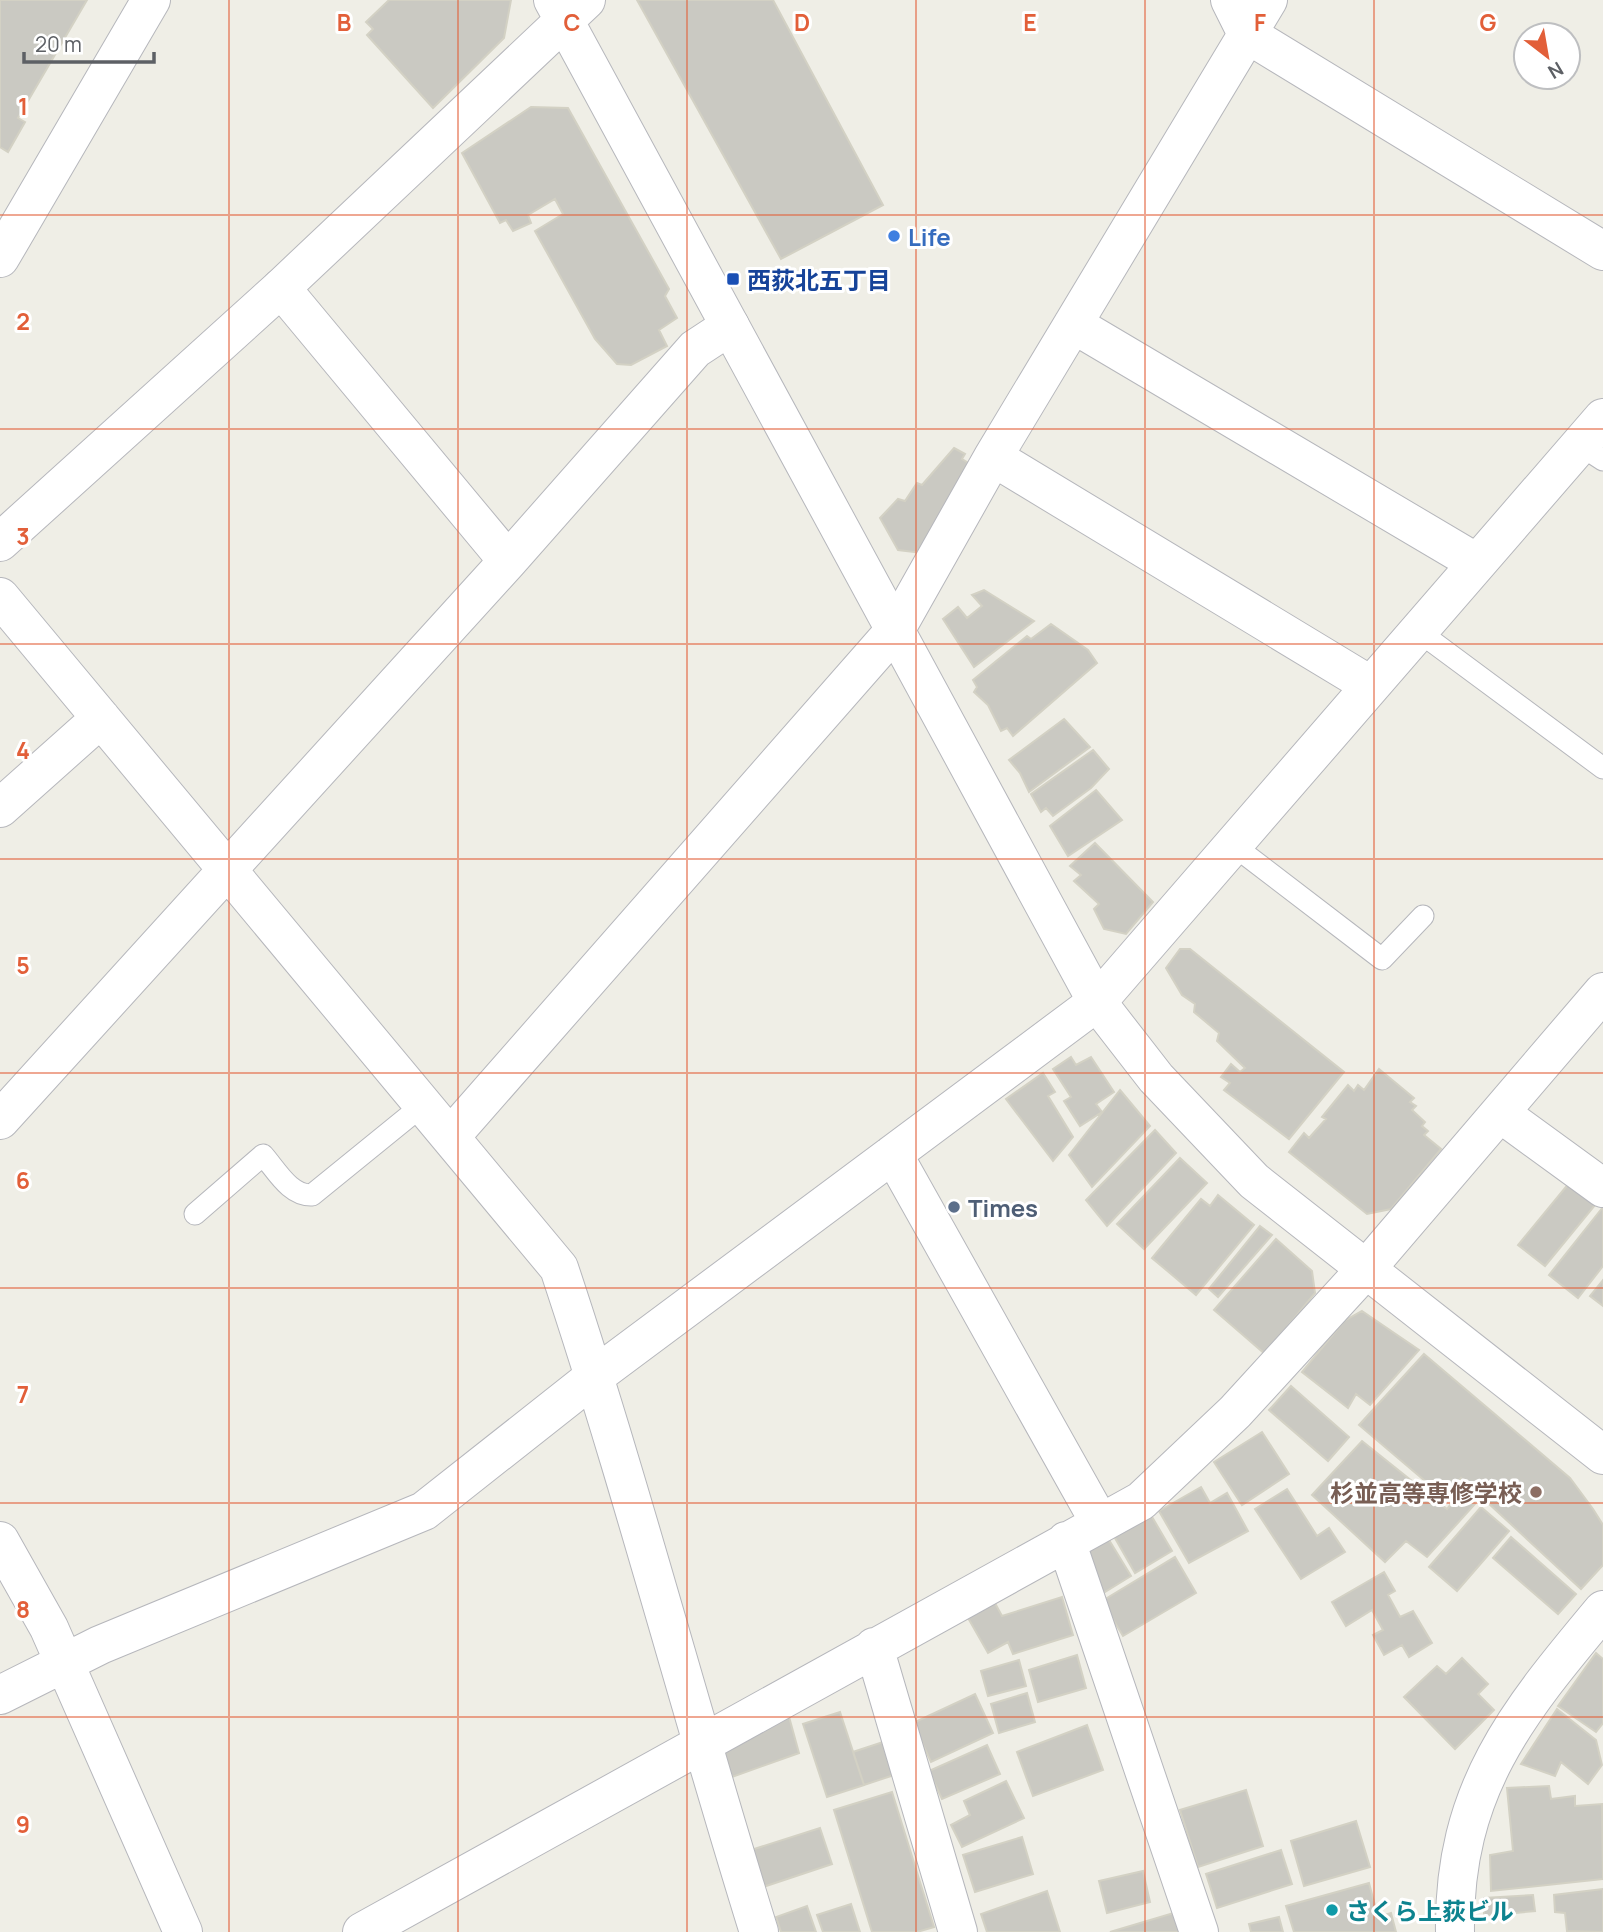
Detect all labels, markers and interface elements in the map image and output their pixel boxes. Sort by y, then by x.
text: B [337,6,351,38]
text: C [564,6,581,38]
text: D [794,6,810,38]
text: E [1023,6,1037,38]
text: F [1254,6,1266,38]
text: G [1480,6,1497,38]
scale bar [24,21,154,65]
north arrow [1512,21,1582,91]
text: 20 m [35,30,82,58]
text: N [1543,56,1568,85]
text: 1 [18,90,28,122]
place label: Life [908,220,951,253]
marker: Life [886,228,902,244]
place label: 西荻北五丁目 [747,263,891,296]
marker: 西荻北五丁目 [725,271,741,287]
text: 2 [16,305,30,337]
text: 3 [16,520,30,552]
text: 4 [16,734,30,766]
text: 5 [16,949,30,981]
text: 6 [16,1164,30,1196]
place label: Times [968,1191,1038,1224]
marker: Times [946,1199,962,1215]
text: 7 [17,1378,29,1410]
place label: 杉並高等専修学校 [1330,1476,1522,1509]
marker: 杉並高等専修学校 [1528,1484,1544,1500]
text: 8 [16,1593,30,1625]
text: 9 [16,1808,30,1840]
place label: さくら上荻ビル [1346,1894,1514,1927]
marker: さくら上荻ビル [1324,1902,1340,1918]

